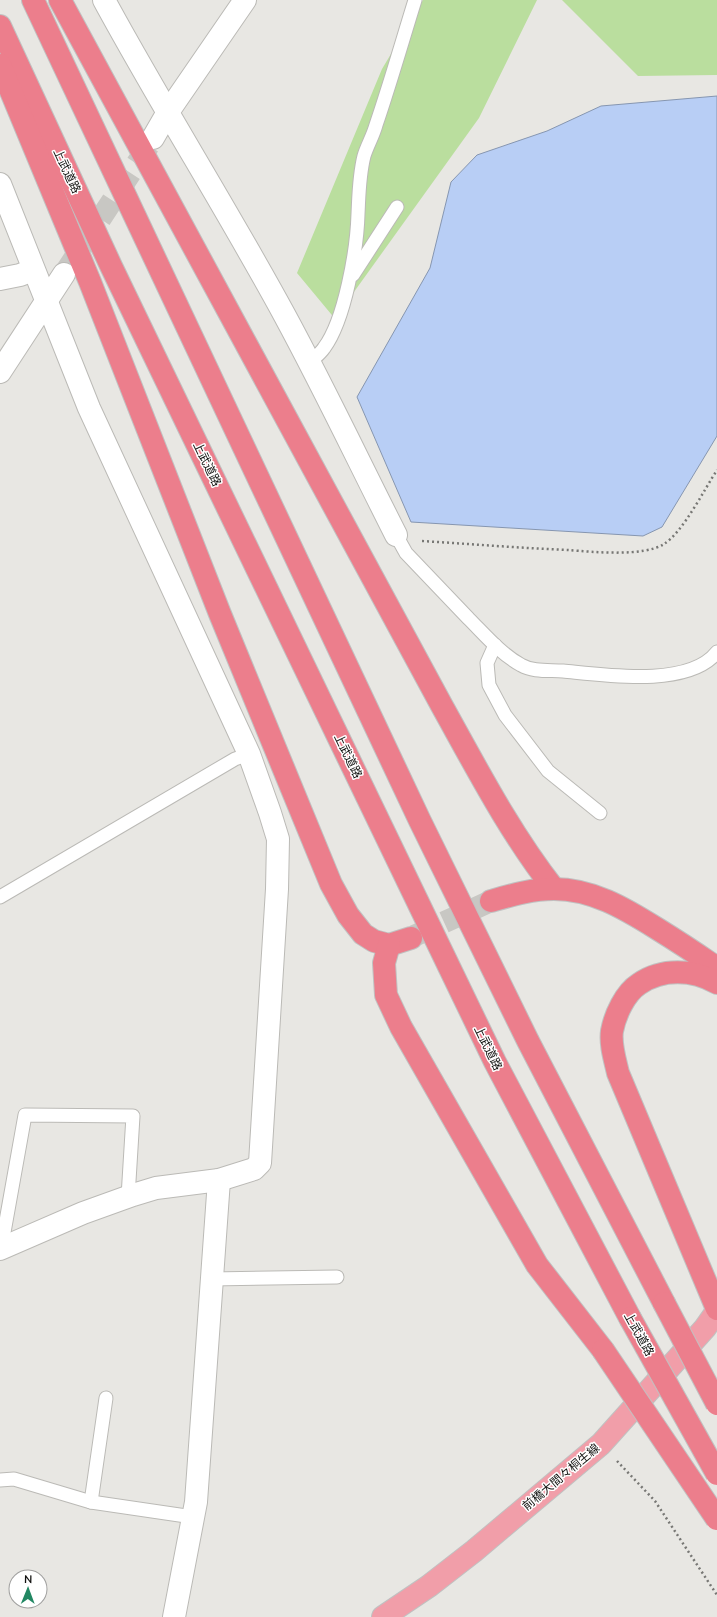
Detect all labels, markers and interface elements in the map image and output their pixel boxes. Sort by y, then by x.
street label: 上武道路 [50,146,84,196]
street label: 上武道路 [189,439,225,489]
street label: 上武道路 [330,731,366,781]
street label: 上武道路 [470,1023,506,1073]
street label: 上武道路 [620,1309,658,1359]
street label: 前橋大間々桐生線 [519,1440,603,1514]
north arrow [8,1569,48,1609]
text: N [24,1572,32,1587]

